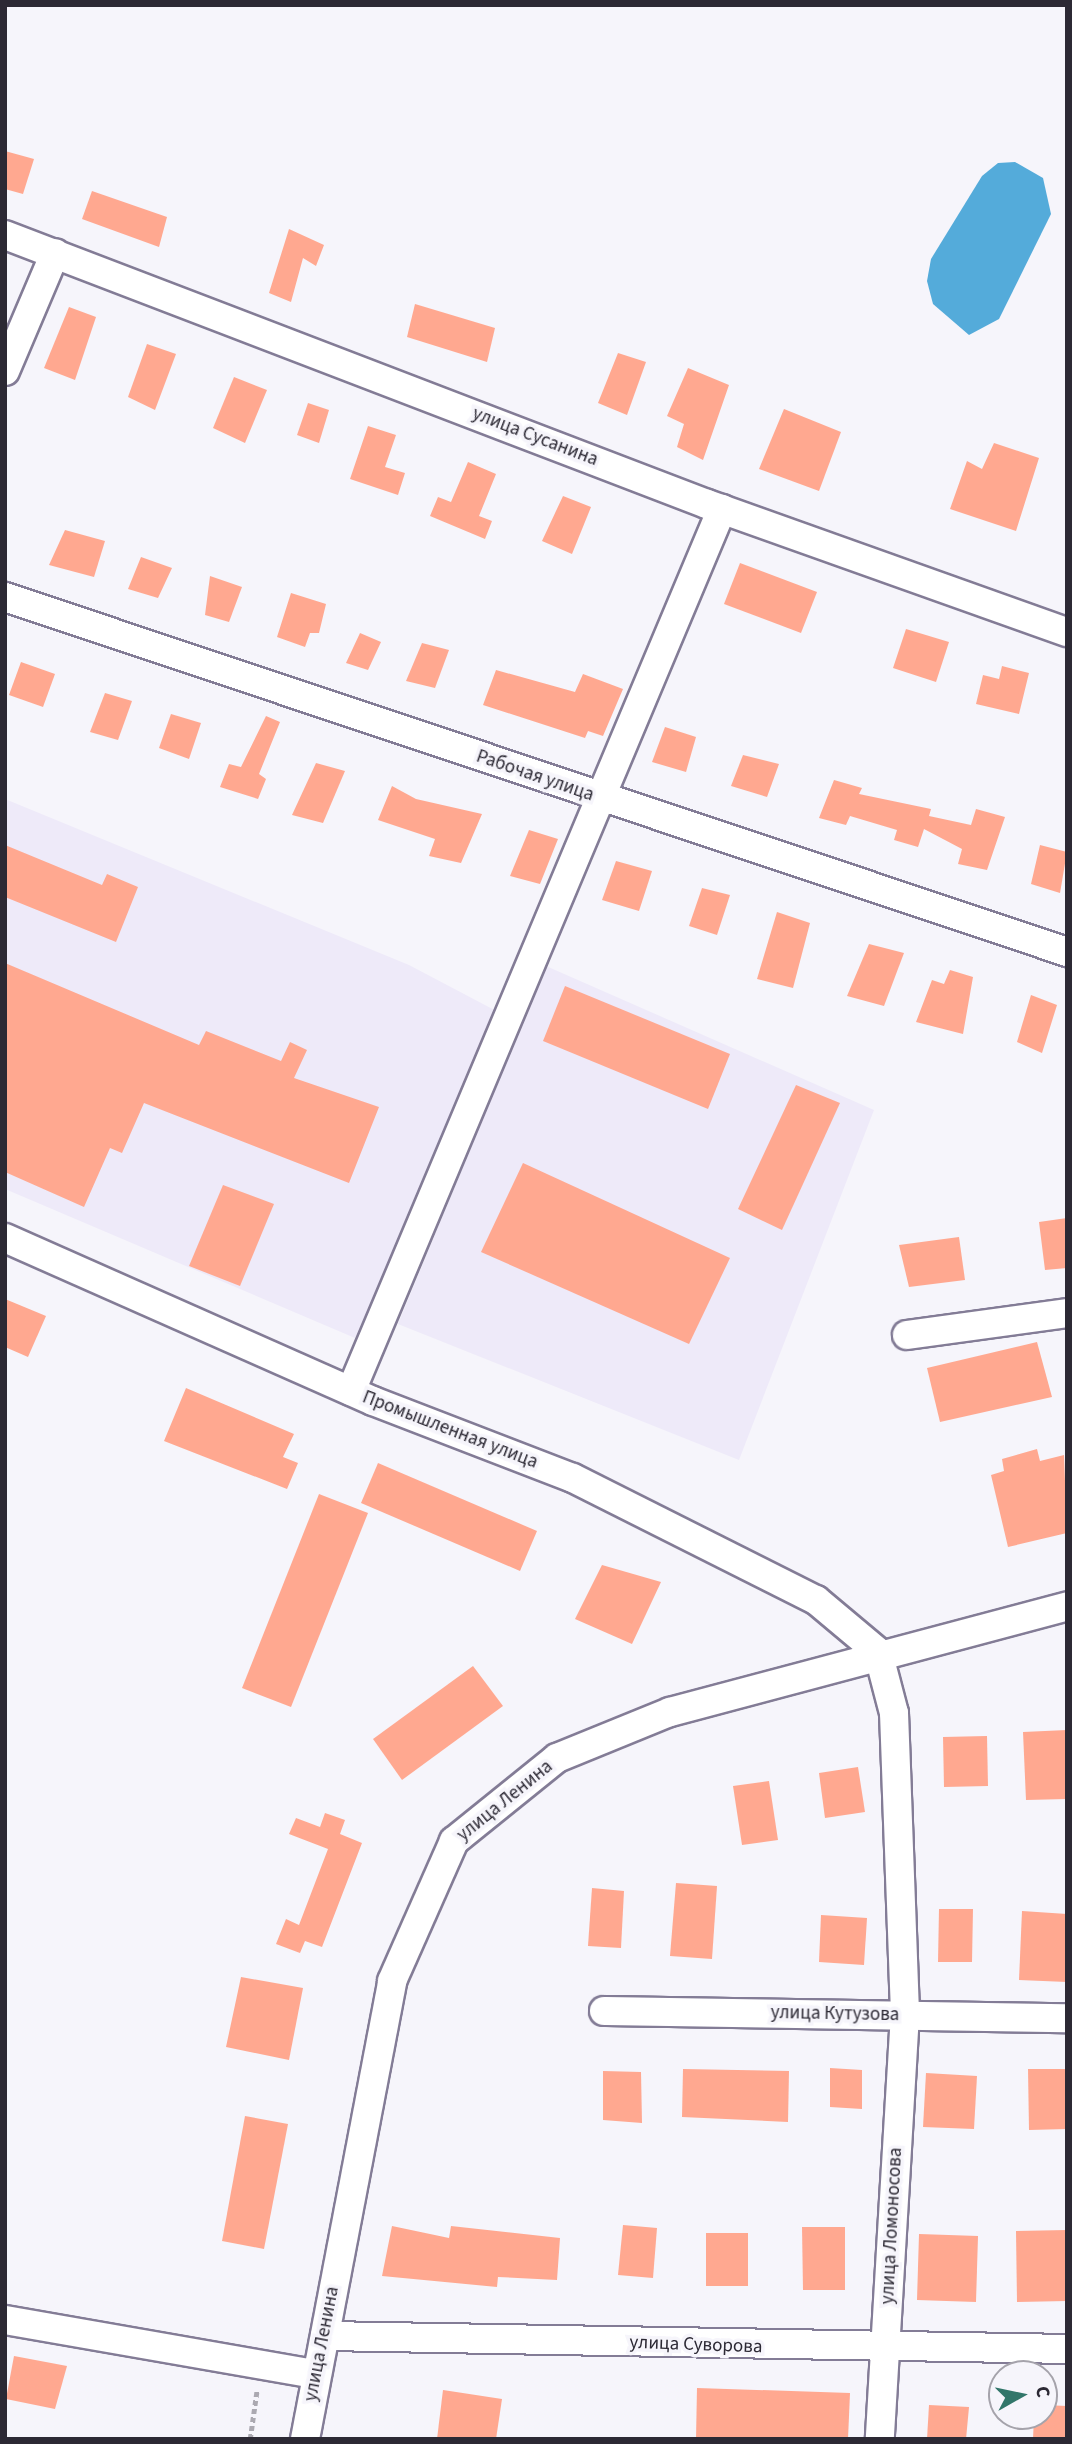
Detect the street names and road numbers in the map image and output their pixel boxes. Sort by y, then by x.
street label: улица Сусанина [469,403,601,471]
street label: Рабочая улица [473,745,597,807]
street label: Промышленная улица [359,1386,541,1474]
street label: улица Ленина [452,1755,558,1847]
street label: улица Кутузова [770,2001,900,2027]
street label: улица Ломоносова [877,2147,907,2305]
street label: улица Ленина [300,2285,344,2403]
street label: улица Суворова [629,2331,763,2359]

